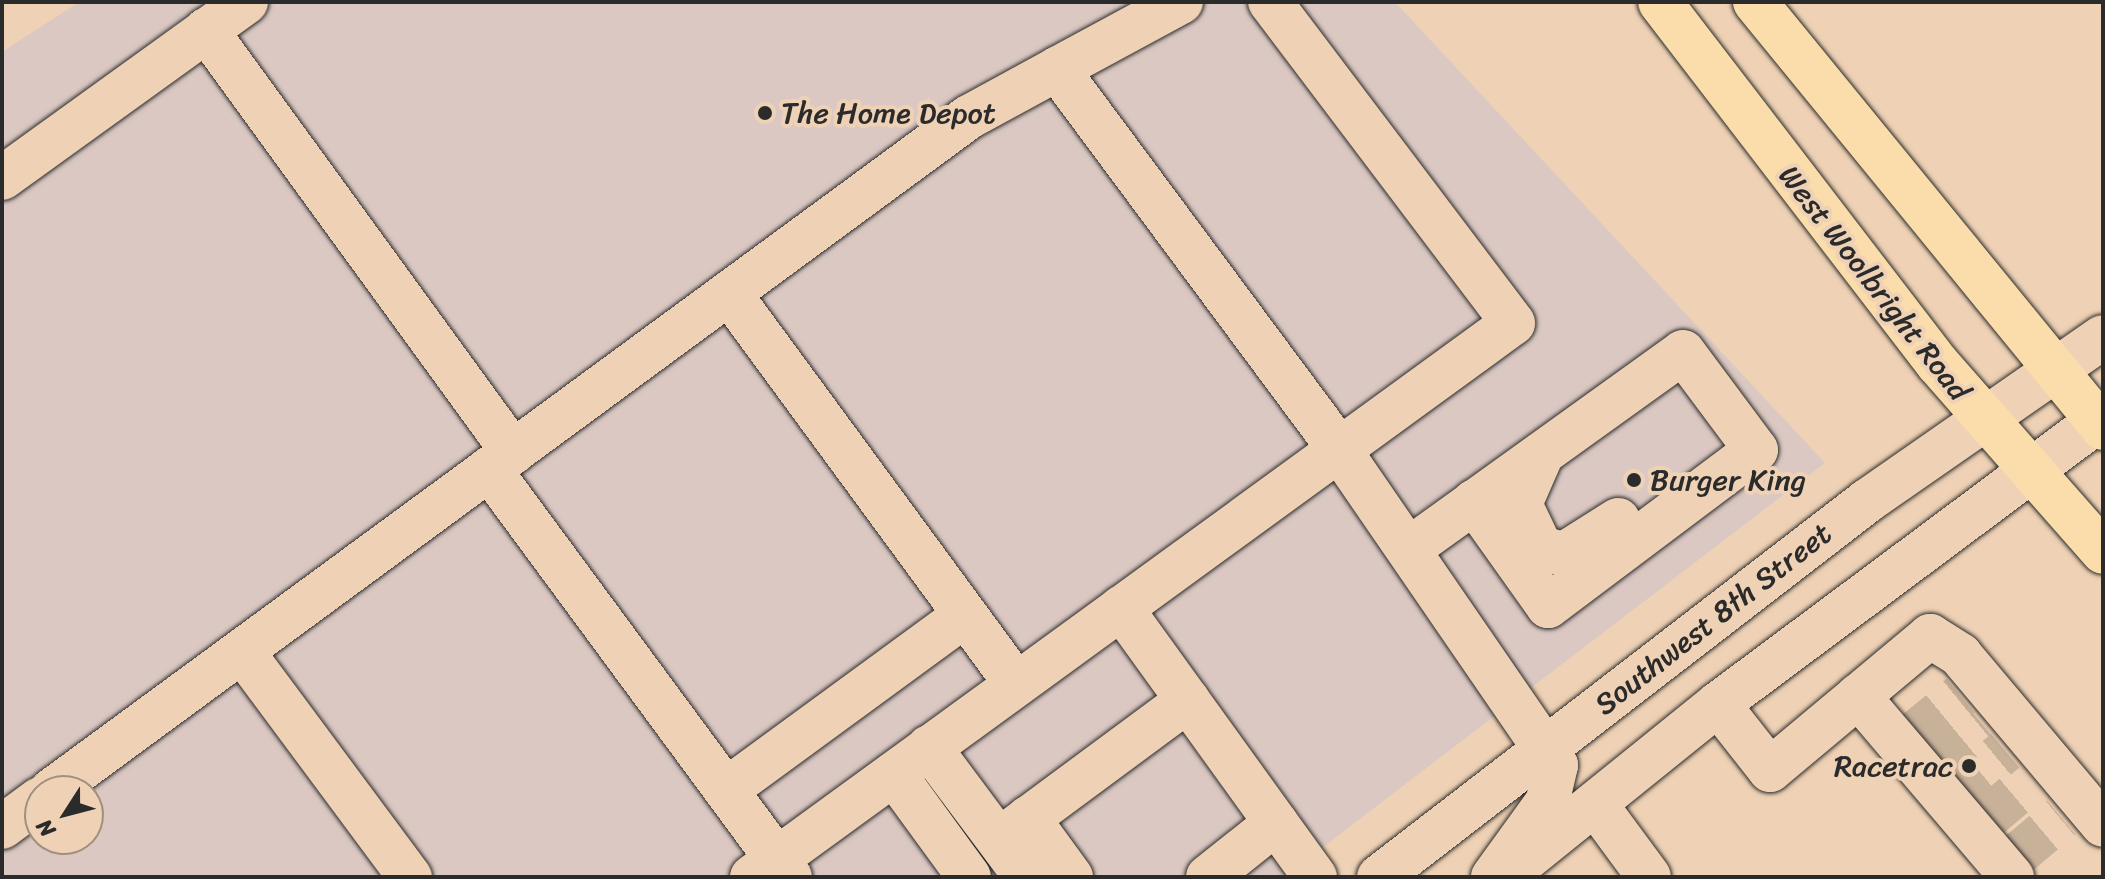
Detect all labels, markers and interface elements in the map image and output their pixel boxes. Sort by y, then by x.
place label: The Home Depot [781,95,997,131]
marker: The Home Depot [756,104,774,122]
street label: West Woolbright Road [1771,159,1977,407]
place label: Burger King [1650,462,1806,498]
marker: Burger King [1625,471,1643,489]
street label: Southwest 8th Street [1587,515,1839,723]
place label: Racetrac [1834,748,1953,784]
marker: Racetrac [1960,757,1978,775]
north arrow [24,775,104,855]
text: N [26,811,66,846]

